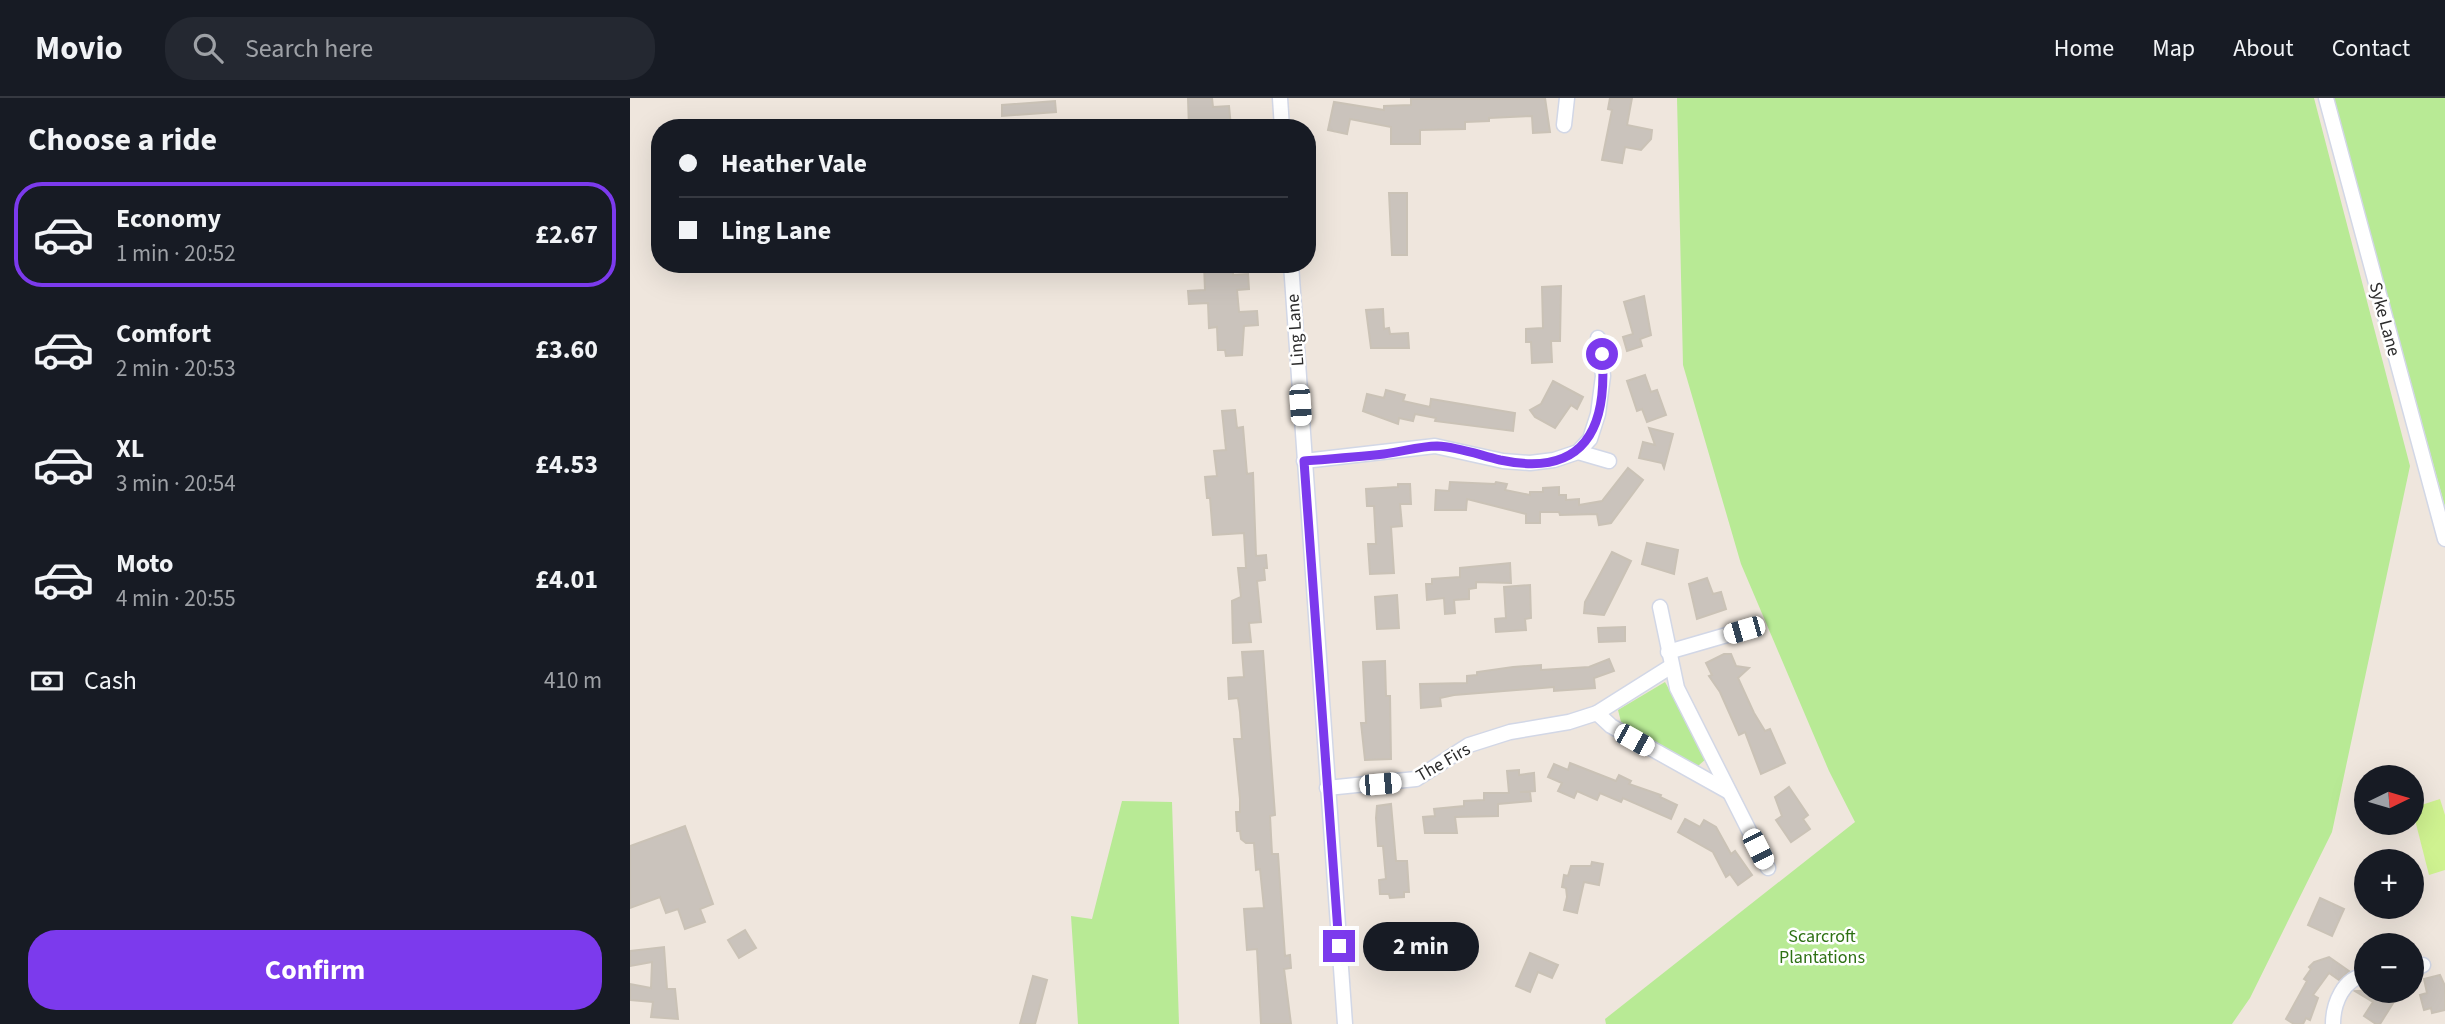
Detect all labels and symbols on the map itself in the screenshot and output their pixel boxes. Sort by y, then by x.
street label: Syke Lane [2363,279,2406,359]
street label: Ling Lane [1281,293,1310,367]
route start [1586,338,1618,370]
car [1289,383,1312,427]
car [1721,614,1768,646]
car [1611,721,1658,759]
street label: The Firs [1411,737,1475,788]
north arrow [2354,765,2424,835]
car [1359,772,1402,796]
car [1740,826,1777,872]
callout: 2 min [1364,922,1479,970]
park label: Scarcroft Plantations [1779,924,1865,970]
route end [1323,930,1355,962]

